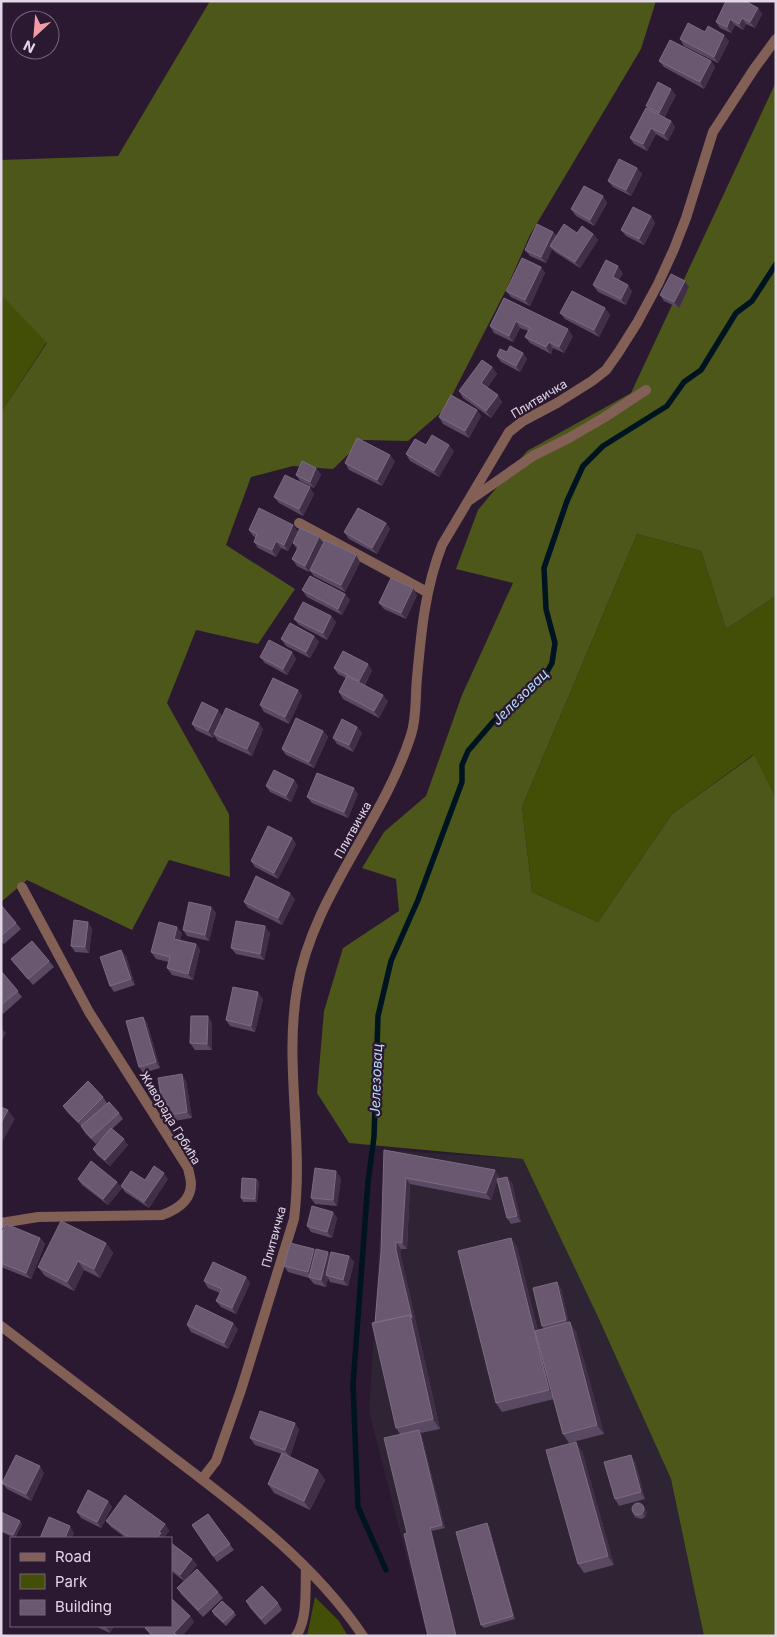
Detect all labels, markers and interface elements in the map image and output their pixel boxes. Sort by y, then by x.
north arrow [10,10,60,60]
text: N [21,37,38,57]
street label: Плитвичка [508,376,569,421]
water label: Јелезовац [488,665,551,728]
street label: Плитвичка [331,799,374,861]
water label: Јелезовац [366,1044,385,1116]
street label: Живорада Грбића [137,1068,204,1167]
street label: Плитвичка [258,1205,289,1269]
legend [10,1537,172,1627]
text: Road [55,1547,91,1566]
text: Park [55,1572,88,1591]
text: Building [55,1597,112,1616]

